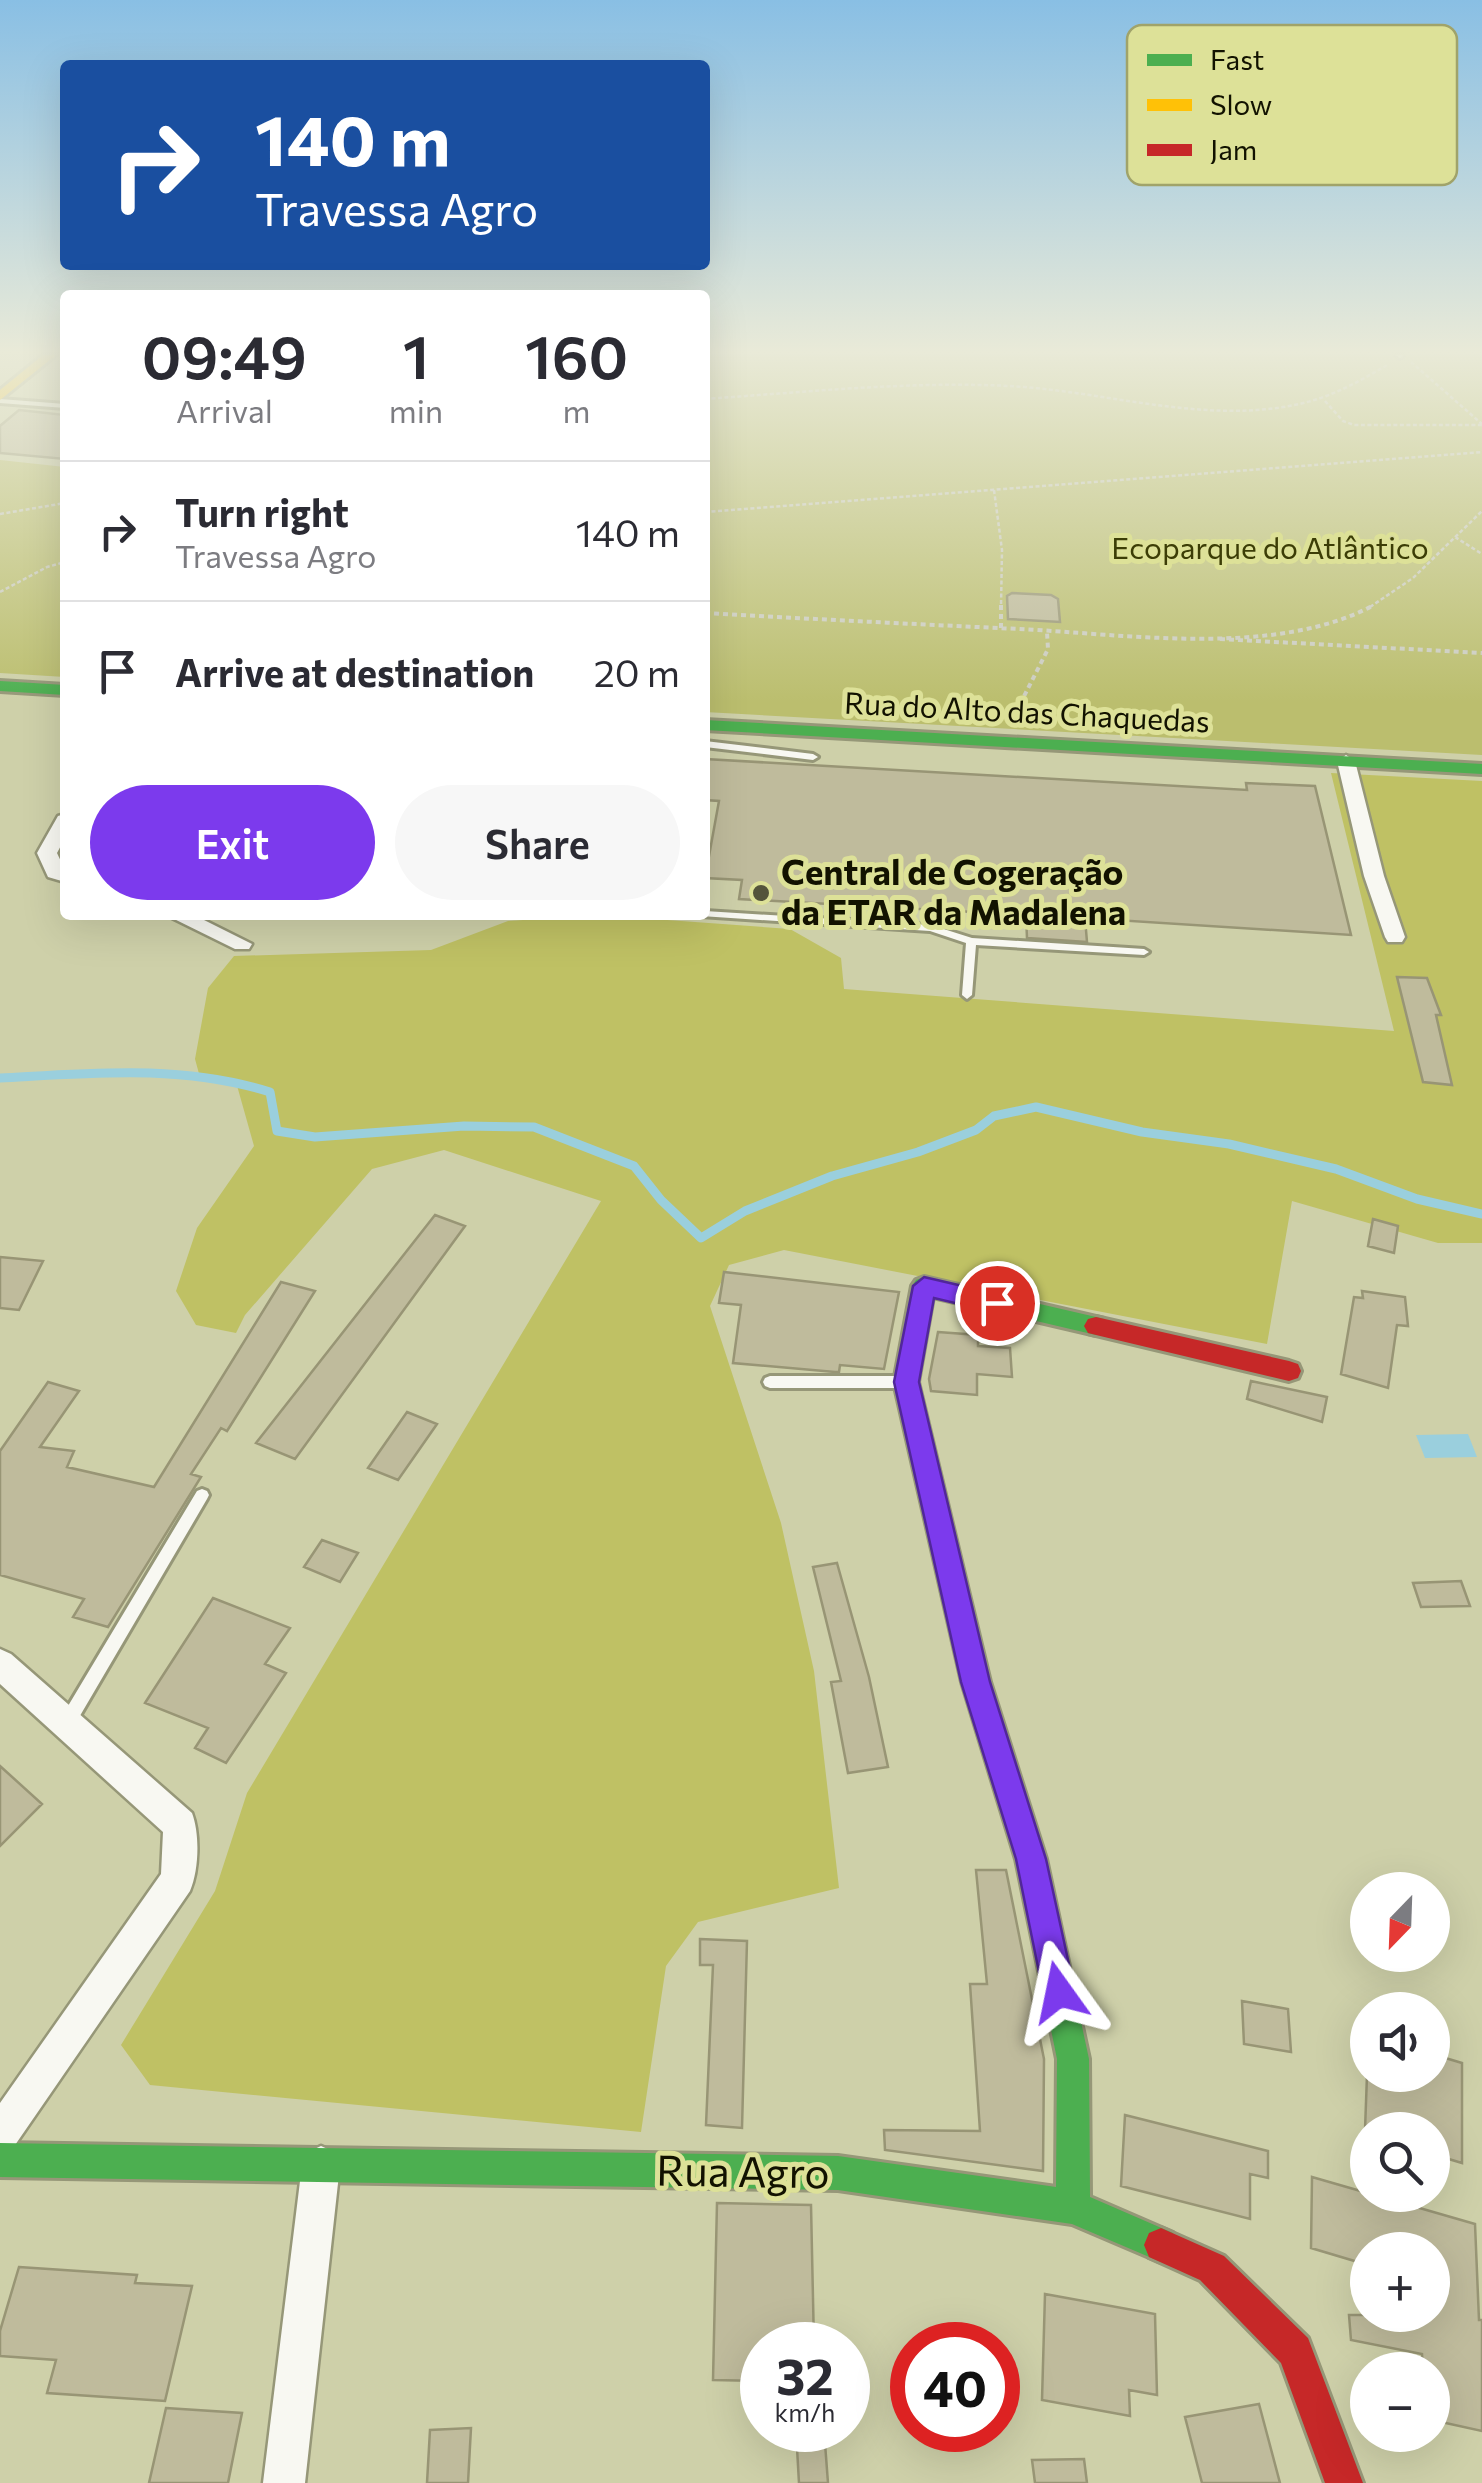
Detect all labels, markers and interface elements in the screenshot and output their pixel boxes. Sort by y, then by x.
legend [1127,25,1457,185]
text: Fast [1210,42,1264,76]
text: Slow [1210,87,1272,121]
text: 140 m [255,95,451,180]
icon: right [90,100,220,230]
text: Jam [1210,132,1257,166]
text: Travessa Agro [255,180,538,235]
text: 09:49 [142,318,307,391]
text: 1 [403,318,429,391]
text: 160 [525,318,628,391]
text: Arrival [176,390,273,430]
text: min [389,390,443,430]
text: m [563,390,591,430]
text: Turn right [175,488,349,535]
icon: right [90,504,145,559]
text: 140 m [576,508,680,555]
park label: Ecoparque do Atlântico [1111,528,1429,565]
text: Travessa Agro [175,535,376,575]
icon: arrive [90,644,145,699]
text: Arrive at destination [175,648,534,695]
text: 20 m [594,648,680,695]
street label: Rua do Alto das Chaquedas [843,682,1211,739]
button: Exit [90,785,375,900]
button: Share [395,785,680,900]
place label: Central de Cogeração da ETAR da Madalena [781,849,1126,932]
marker: Central de Cogeração da ETAR da Madalena [750,882,772,904]
pin [955,1261,1040,1346]
icon: arrive [970,1276,1025,1331]
north arrow [1350,1872,1450,1972]
map controls [1350,1872,1450,2452]
position arrow [1007,1940,1111,2044]
button: sound [1350,1992,1450,2092]
button: search [1350,2112,1450,2212]
street label: Rua Agro [656,2142,830,2198]
button: + [1350,2232,1450,2332]
speed limit sign: 40 [890,2322,1020,2452]
text: 32 [776,2344,834,2405]
button: − [1350,2352,1450,2452]
text: km/h [775,2397,835,2427]

